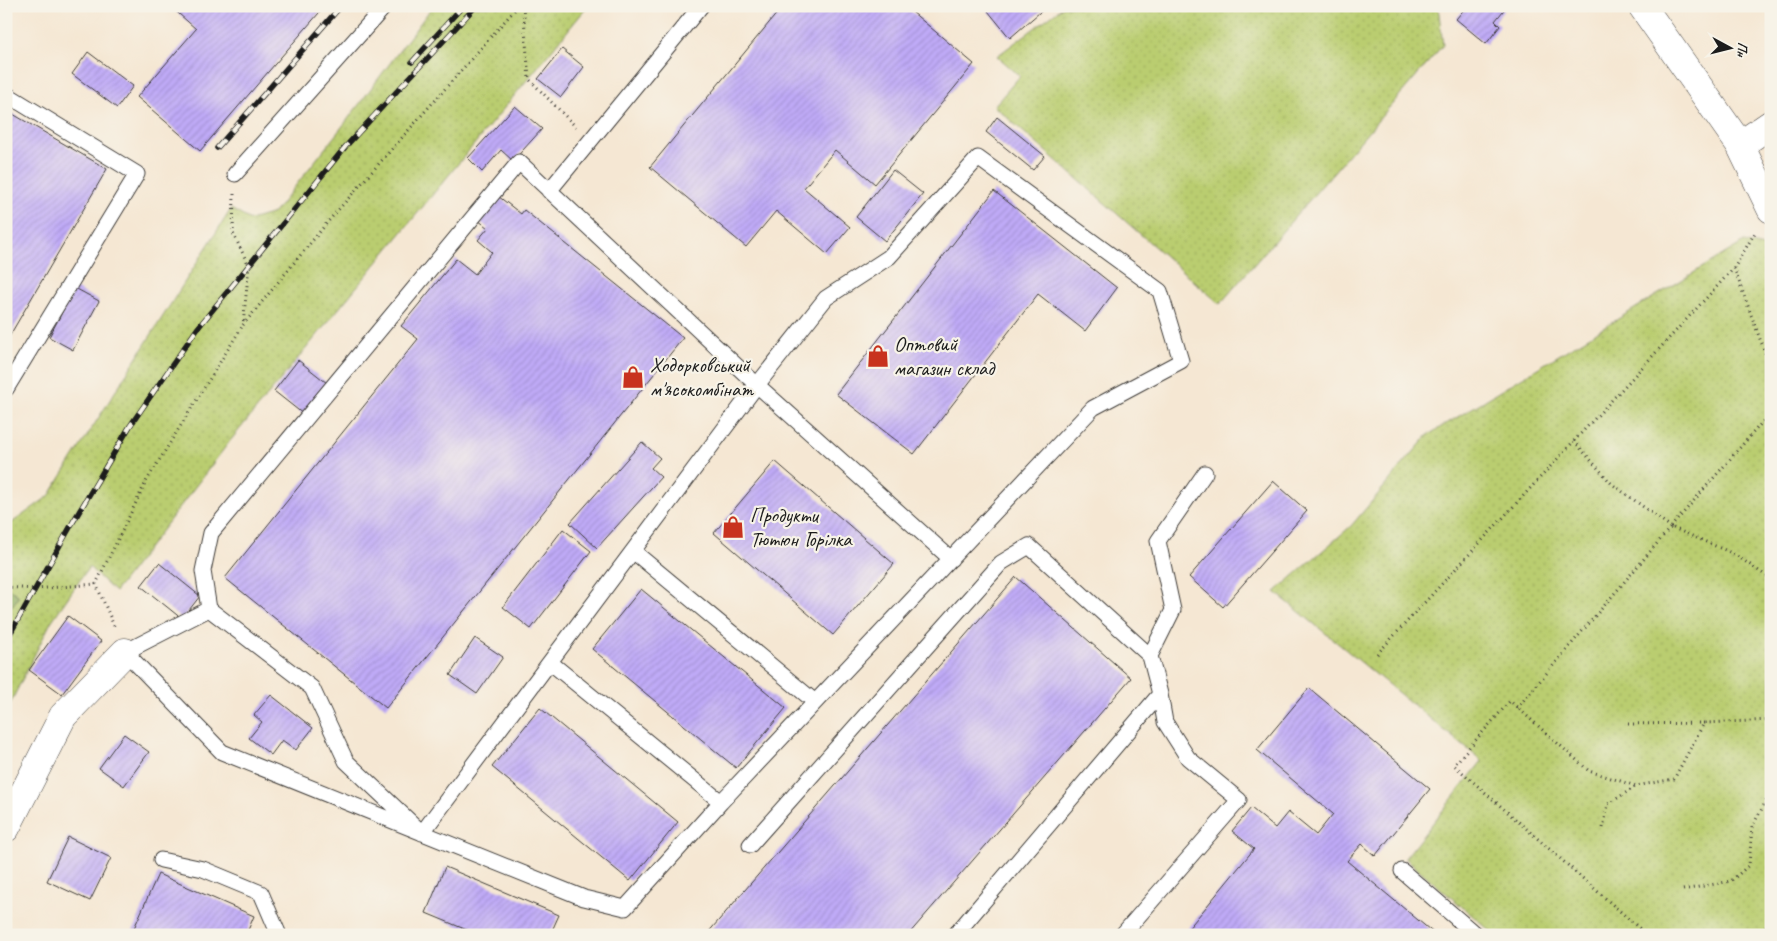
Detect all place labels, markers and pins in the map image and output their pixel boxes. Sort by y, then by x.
place label: Оптовий магазин склад [894,331,996,381]
shop icon: Оптовий магазин склад [865,343,891,369]
place label: Ходорковський м'ясокомбінат [650,352,754,402]
shop icon: Ходорковський м'ясокомбінат [620,364,646,390]
place label: Продукти Тютюн Горілка [750,502,853,552]
shop icon: Продукти Тютюн Горілка [720,514,746,540]

